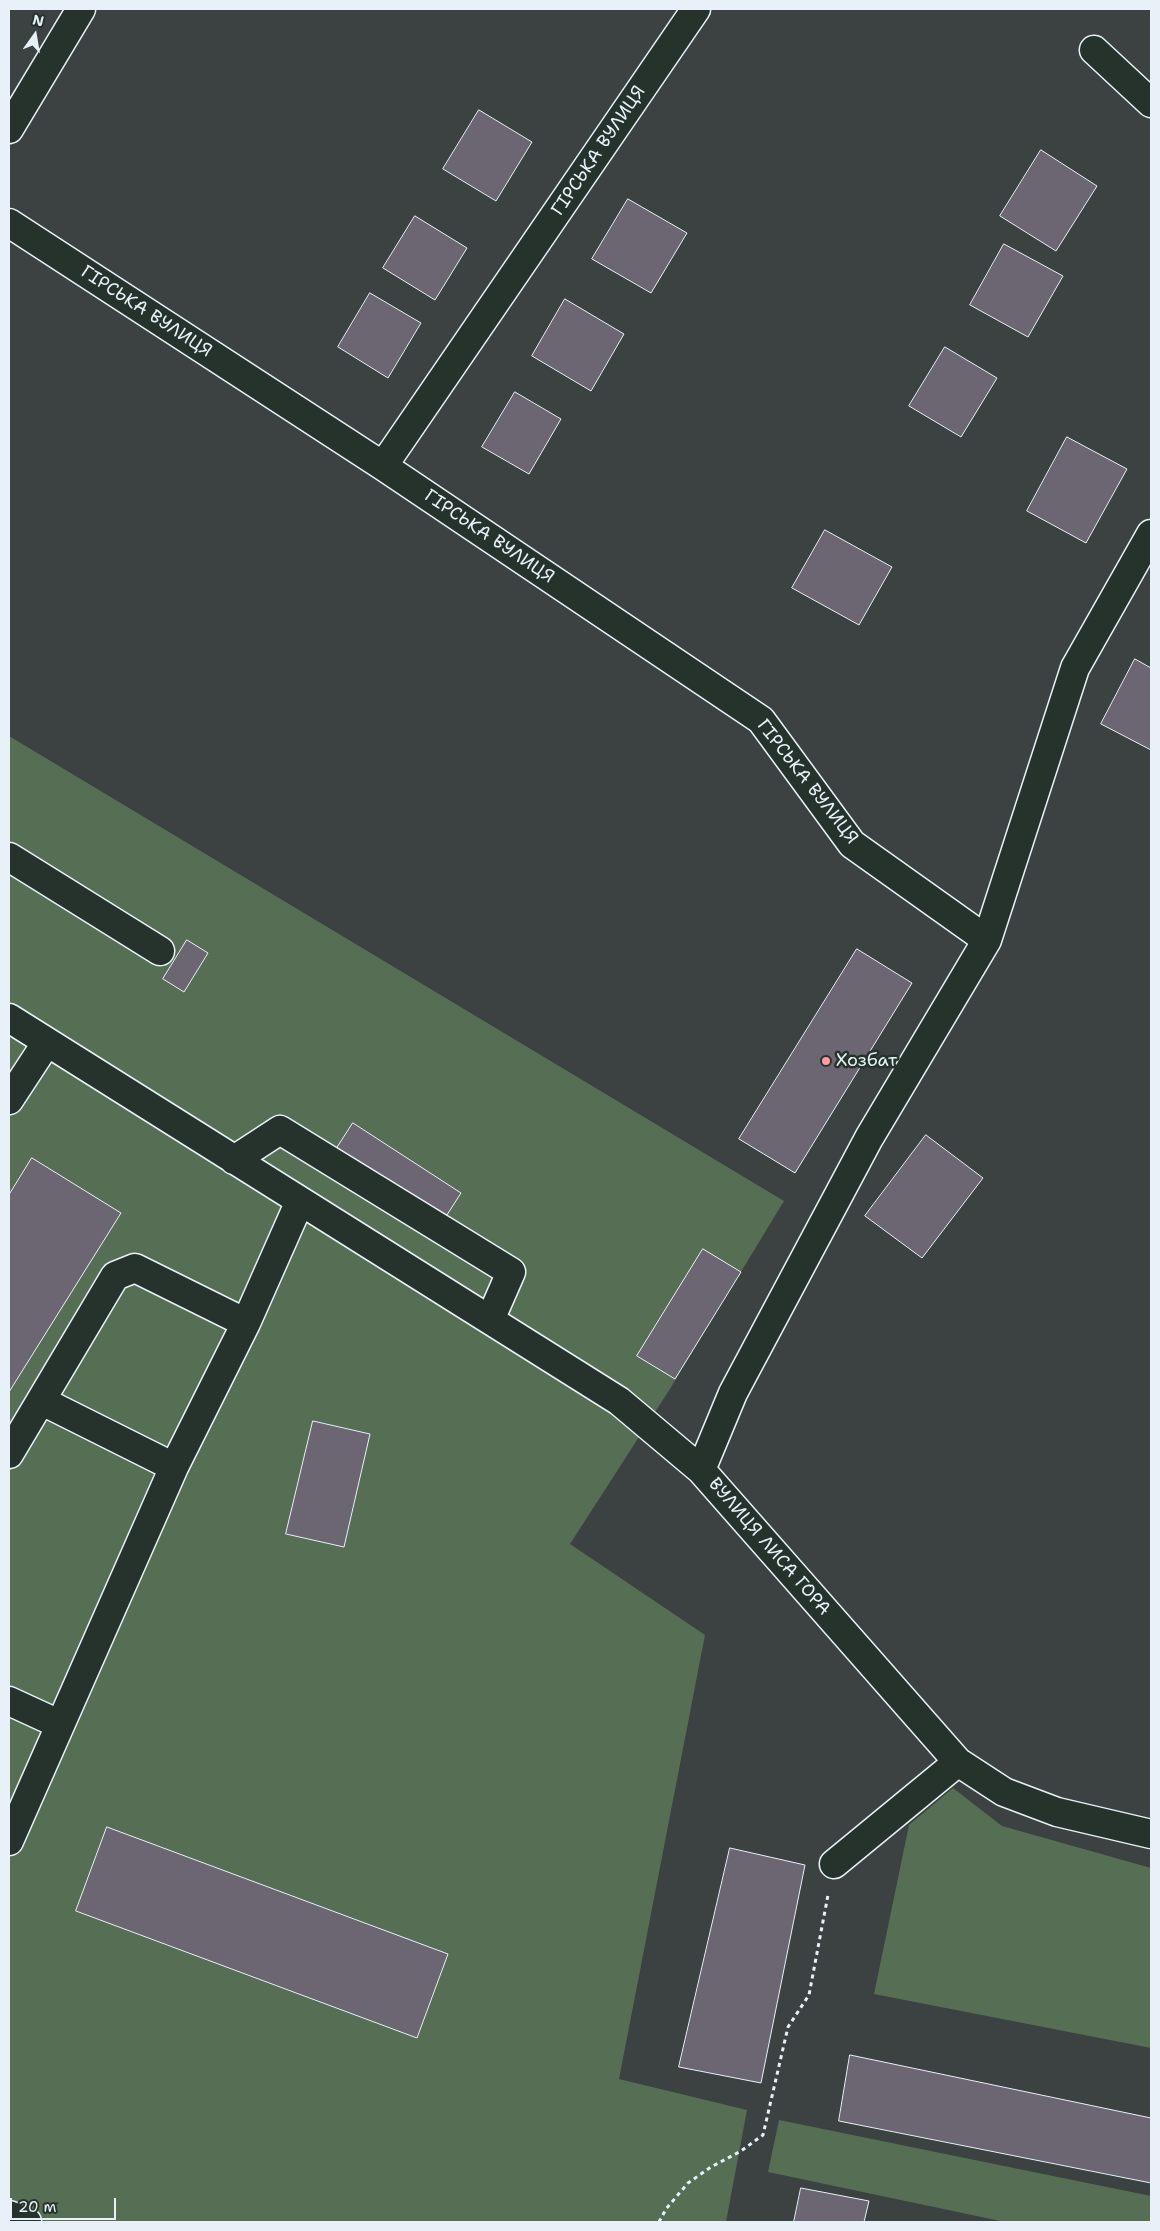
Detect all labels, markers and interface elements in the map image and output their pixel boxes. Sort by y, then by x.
north arrow [10,10,60,60]
text: N [31,10,46,30]
street label: ГІРСЬКА ВУЛИЦЯ [548,82,650,220]
street label: ГІРСЬКА ВУЛИЦЯ [76,262,216,362]
street label: ГІРСЬКА ВУЛИЦЯ [420,486,558,588]
street label: ГІРСЬКА ВУЛИЦЯ [752,715,862,849]
place label: Хозбат [836,1050,897,1072]
marker: Хозбат [820,1055,832,1067]
street label: ВУЛИЦЯ ЛИСА ГОРА [703,1474,835,1620]
scale bar [12,2188,119,2220]
text: 20 m [18,2197,57,2217]

